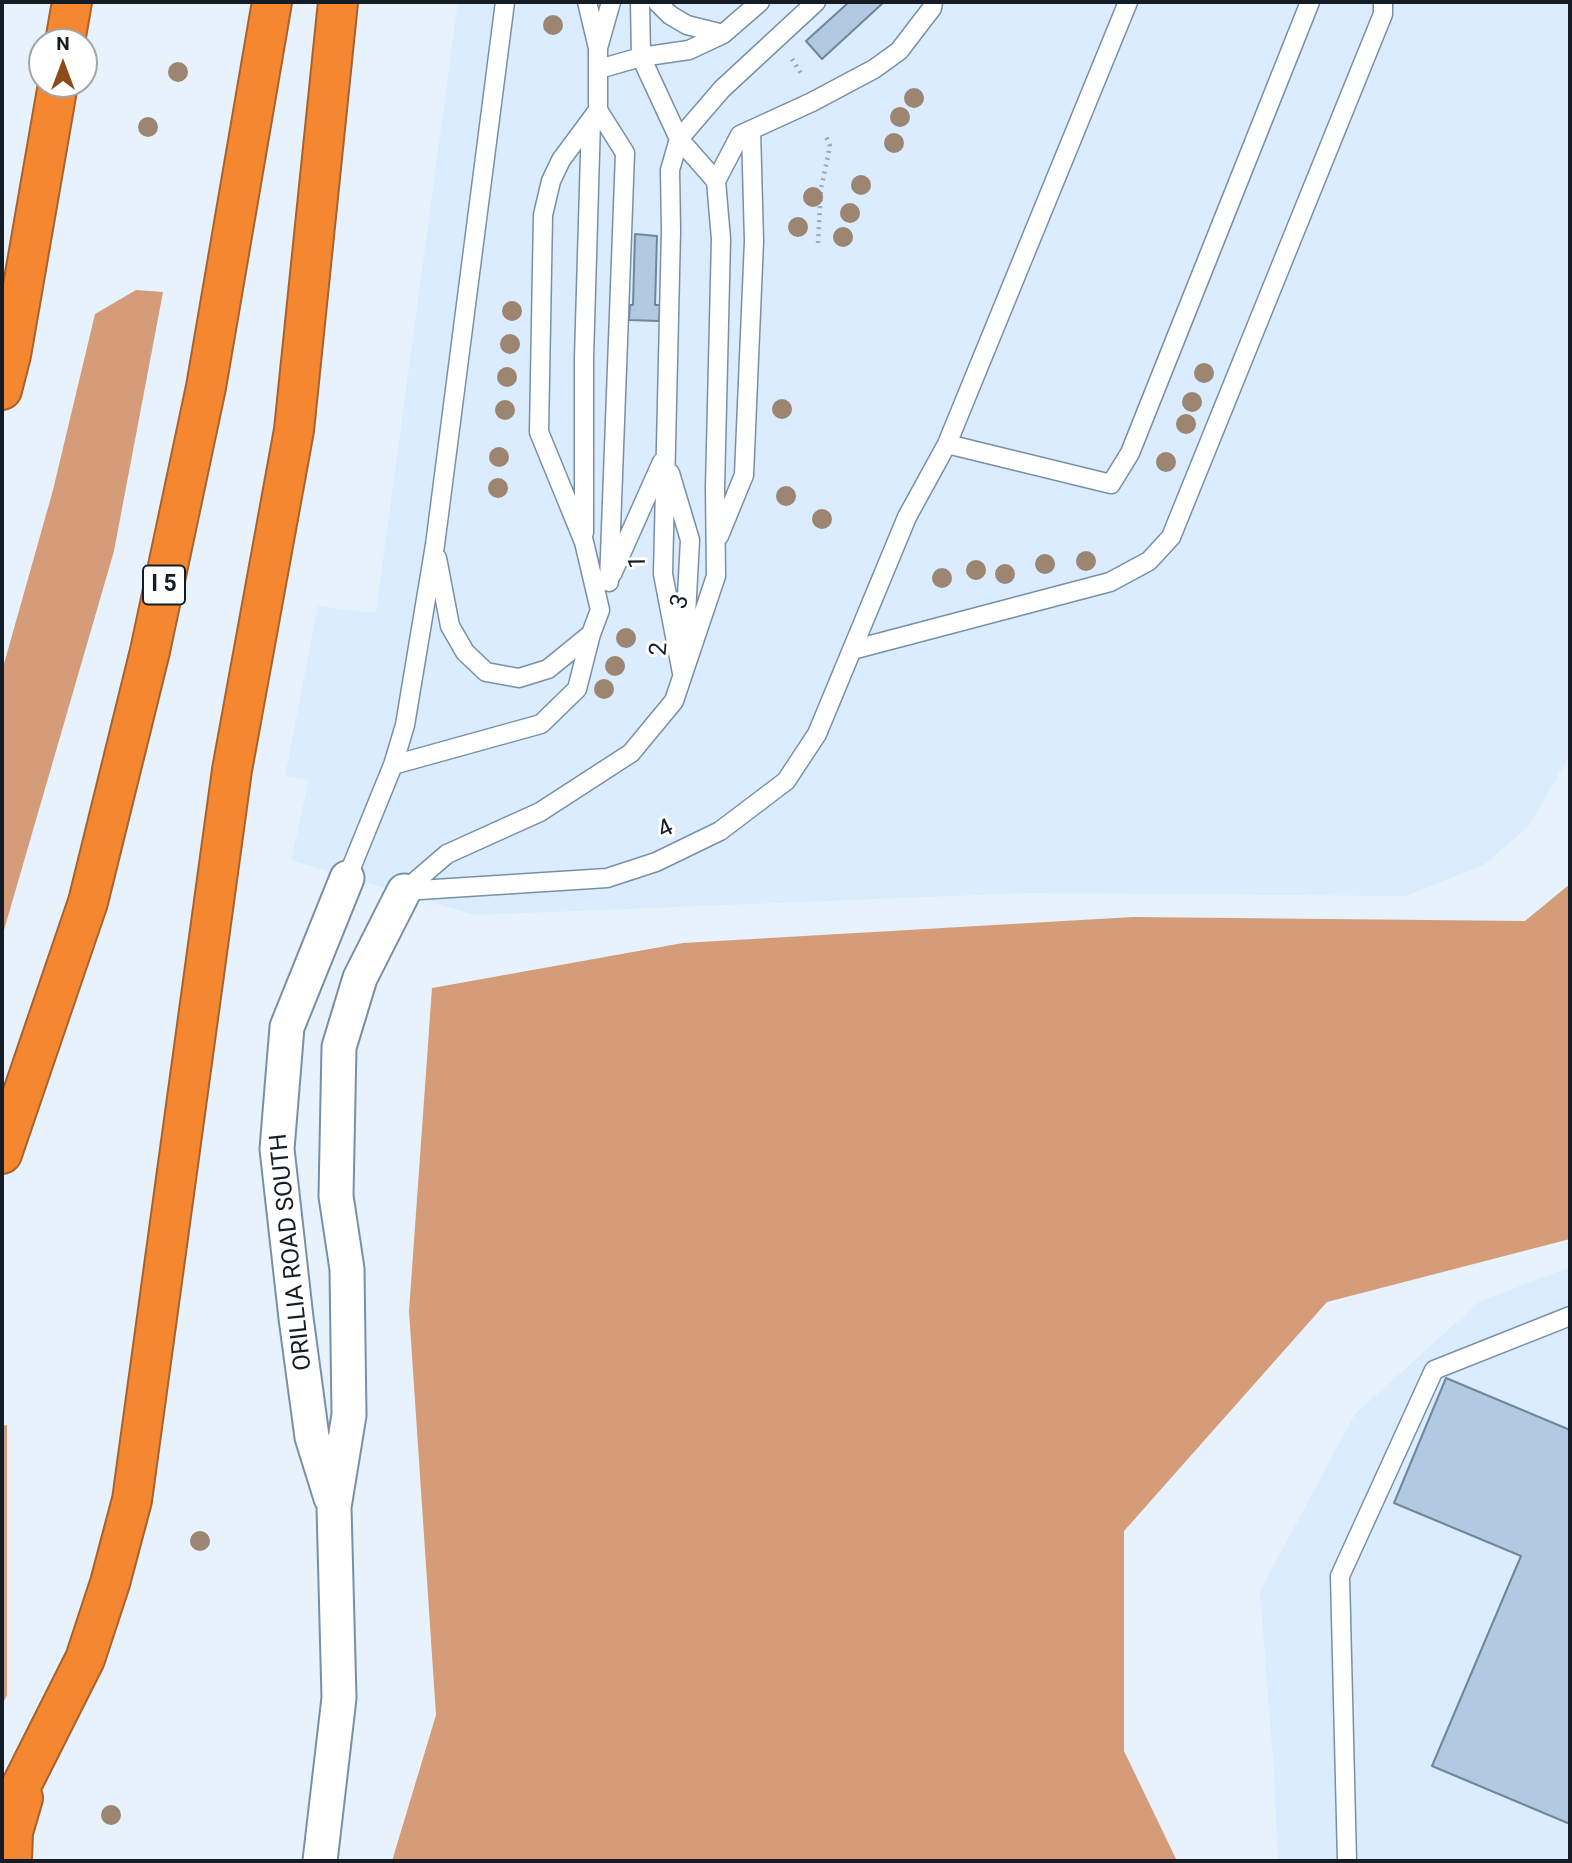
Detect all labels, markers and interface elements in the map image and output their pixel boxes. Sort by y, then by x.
north arrow [28,28,98,98]
text: N [56,32,70,55]
street label: 1 [624,555,654,569]
road number: I 5 [143,566,185,604]
street label: 3 [665,591,697,613]
street label: 2 [645,641,675,657]
street label: 4 [654,814,678,846]
street label: ORILLIA ROAD SOUTH [265,1132,319,1372]

